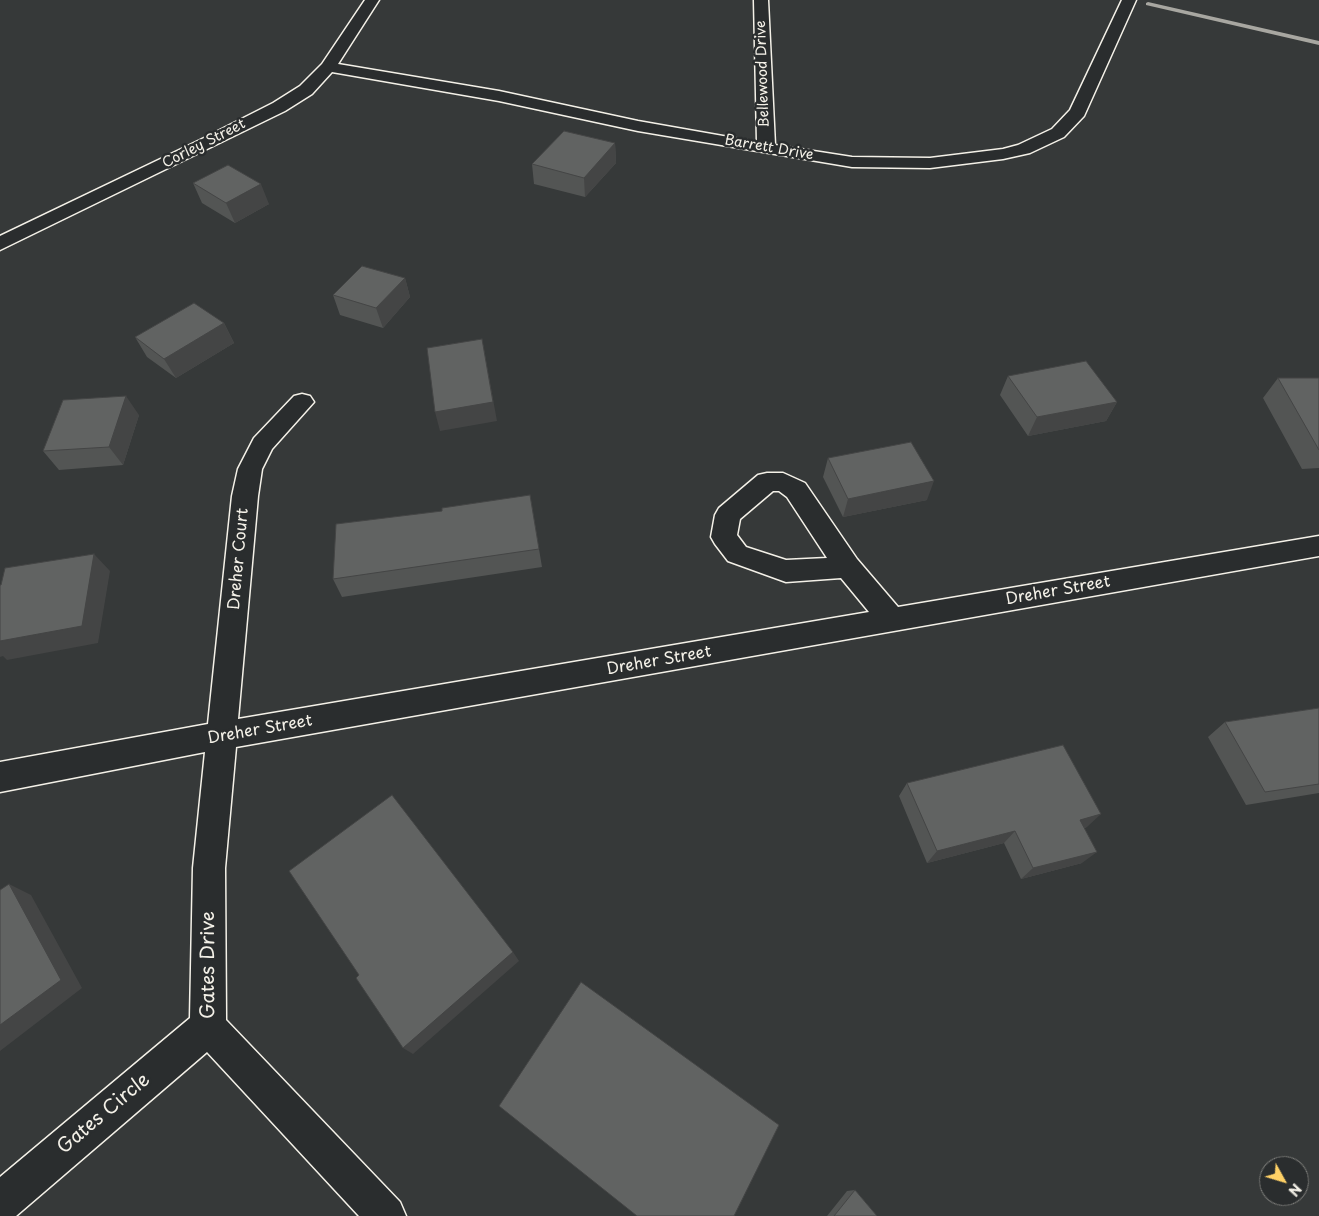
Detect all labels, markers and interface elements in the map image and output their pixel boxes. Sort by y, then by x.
street label: Bellewood Drive [753,20,773,128]
street label: Corley Street [160,116,248,172]
street label: Barrett Drive [723,132,815,164]
street label: Dreher Court [225,507,253,611]
street label: Dreher Street [1004,572,1112,610]
street label: Dreher Street [605,642,713,680]
street label: Dreher Street [206,711,314,749]
street label: Gates Drive [198,911,220,1019]
street label: Gates Circle [53,1069,155,1159]
north arrow [1259,1156,1309,1206]
text: N [1284,1179,1307,1201]

